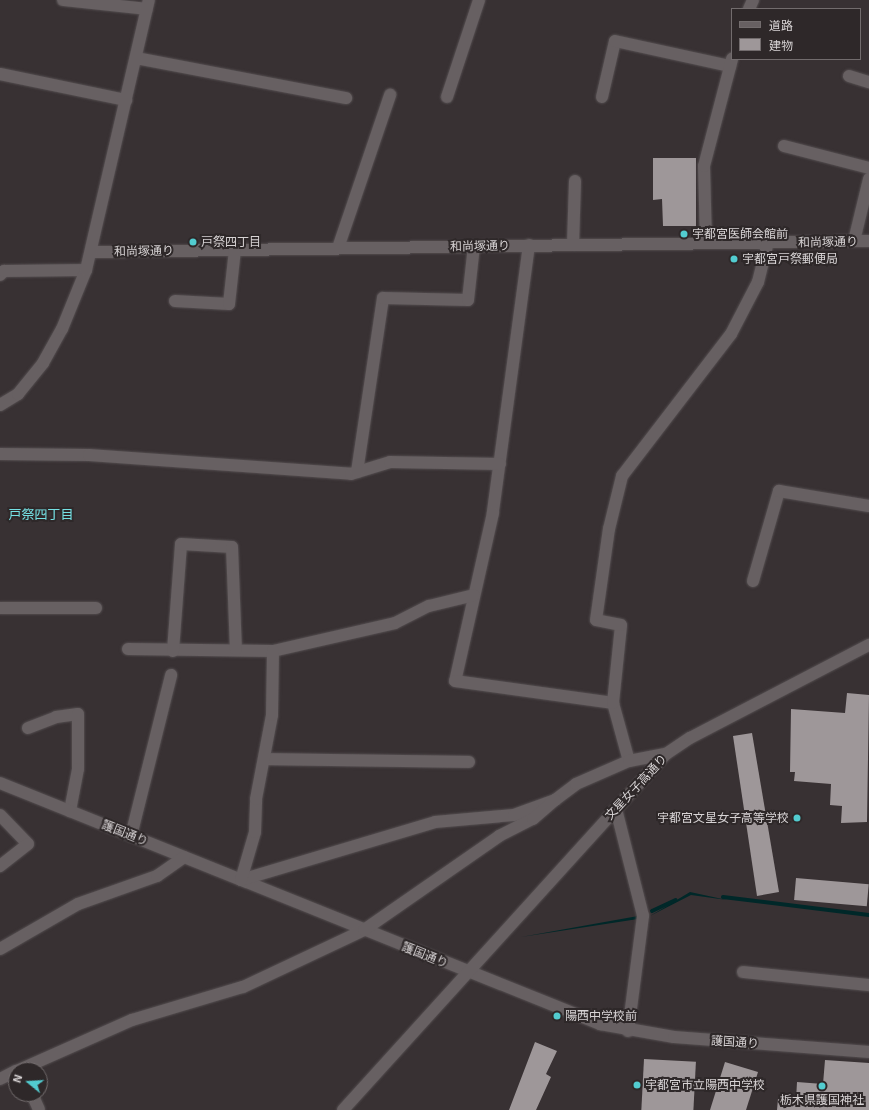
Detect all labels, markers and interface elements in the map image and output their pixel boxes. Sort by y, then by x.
legend [731,8,861,60]
text: 道路 [769,18,793,32]
text: 建物 [769,38,793,52]
place label: 宇都宮医師会館前 [692,227,788,241]
marker: 宇都宮医師会館前 [679,229,689,239]
street label: 和尚塚通り [798,234,858,250]
place label: 戸祭四丁目 [201,235,261,249]
marker: 戸祭四丁目 [188,237,198,247]
street label: 和尚塚通り [450,238,510,254]
street label: 和尚塚通り [114,243,174,259]
place label: 宇都宮戸祭郵便局 [742,252,838,266]
marker: 宇都宮戸祭郵便局 [729,254,739,264]
district label: 戸祭四丁目 [9,506,73,522]
street label: 文星女子高通り [602,751,670,823]
place label: 宇都宮文星女子高等学校 [657,811,789,825]
marker: 宇都宮文星女子高等学校 [792,813,802,823]
street label: 護国通り [100,817,150,849]
street label: 護国通り [400,939,450,971]
place label: 陽西中学校前 [565,1009,637,1023]
marker: 陽西中学校前 [552,1011,562,1021]
street label: 護国通り [711,1033,759,1051]
north arrow [8,1062,48,1102]
text: N [10,1073,24,1084]
place label: 宇都宮市立陽西中学校 [645,1078,765,1092]
marker: 宇都宮市立陽西中学校 [632,1080,642,1090]
marker: 栃木県護国神社 [817,1081,827,1091]
place label: 栃木県護国神社 [780,1093,864,1107]

